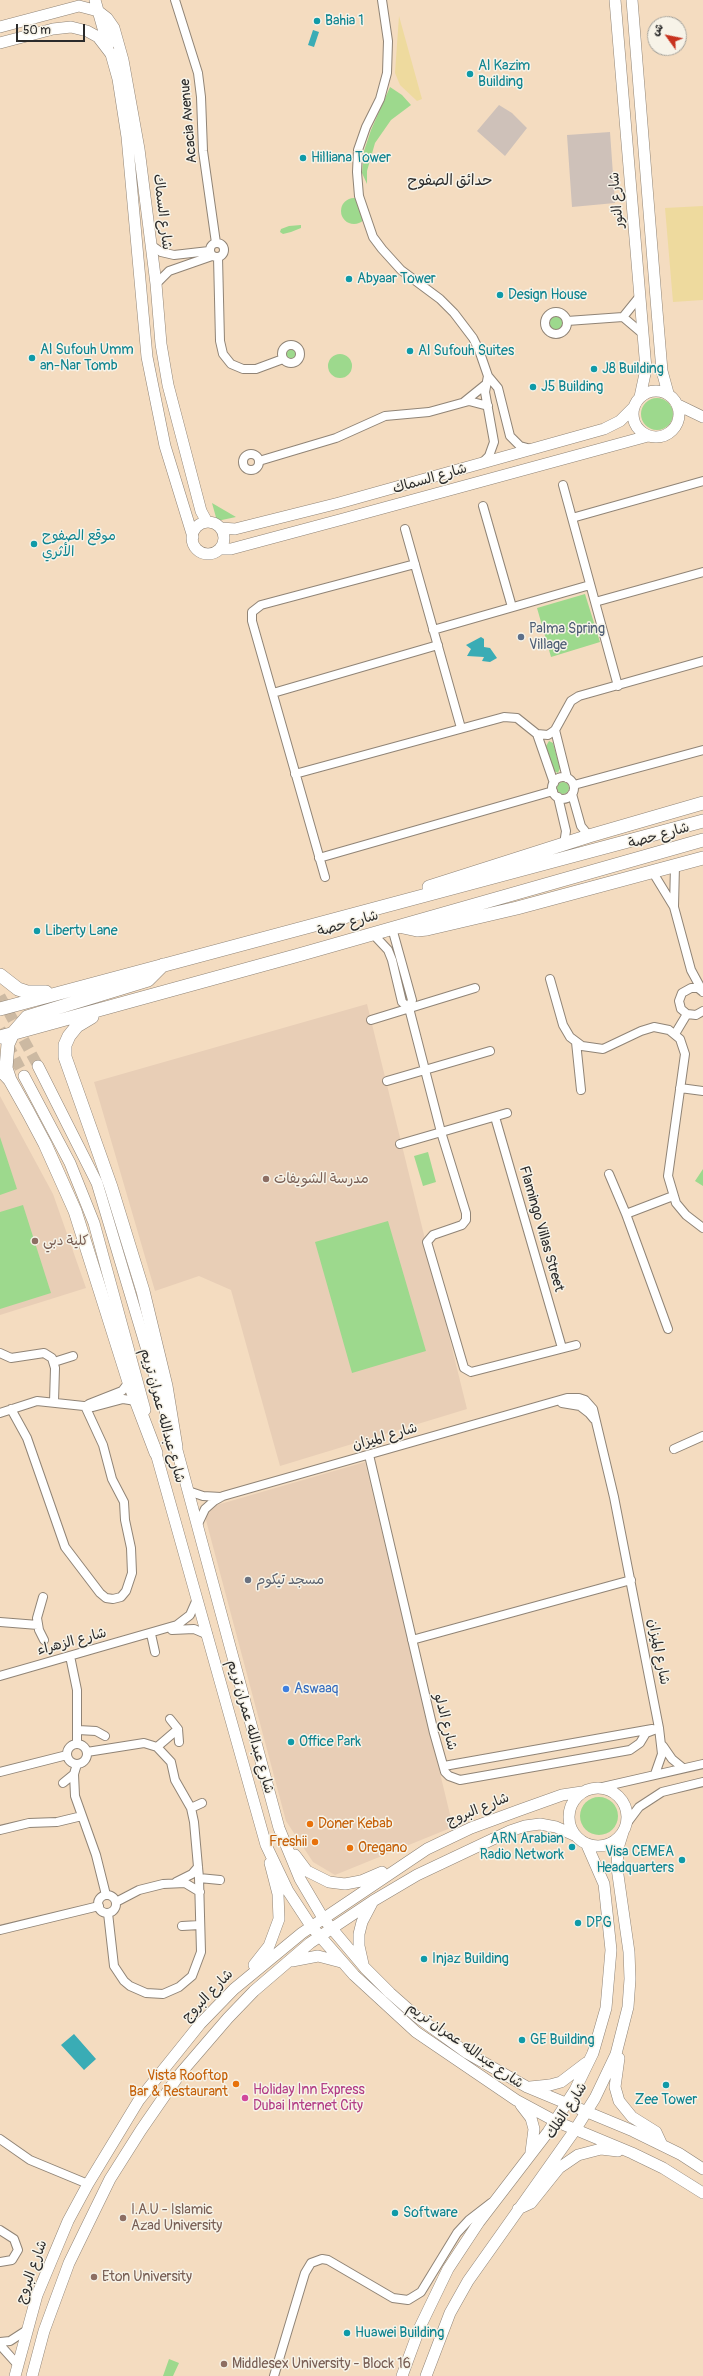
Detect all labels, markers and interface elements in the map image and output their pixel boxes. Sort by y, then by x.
place label: Bahia 1 [325,13,364,29]
scale bar [18,16,87,42]
marker: Bahia 1 [312,16,322,26]
north arrow [647,16,687,56]
text: ش [649,21,666,38]
text: 50 m [23,23,51,38]
place label: Al Kazim Building [478,58,530,90]
marker: Al Kazim Building [465,69,475,79]
street label: Acacia Avenue [177,78,201,164]
place label: Hilliana Tower [311,150,391,166]
marker: Hilliana Tower [298,153,308,163]
street label: شارع النور [606,171,628,229]
district label: حدائق الصفوح [408,172,492,190]
street label: شارع السماك [149,173,175,251]
place label: Abyaar Tower [357,271,436,287]
marker: Abyaar Tower [344,274,354,284]
place label: Design House [508,287,587,303]
marker: Design House [495,290,505,300]
place label: Al Sufouh Umm an-Nar Tomb [40,342,134,374]
place label: Al Sufouh Suites [418,343,514,359]
marker: Al Sufouh Suites [405,346,415,356]
marker: Al Sufouh Umm an-Nar Tomb [27,353,37,363]
place label: J8 Building [602,361,664,377]
marker: J8 Building [589,364,599,374]
place label: J5 Building [541,379,603,395]
marker: J5 Building [528,382,538,392]
street label: شارع السماك [391,460,469,498]
place label: موقع الصفوح الأثري [42,528,116,560]
marker: موقع الصفوح الأثري [29,539,39,549]
place label: Palma Spring Village [529,621,605,654]
marker: Palma Spring Village [516,632,526,642]
street label: شارع حصة [627,819,691,853]
street label: شارع حصة [316,907,380,941]
place label: Liberty Lane [45,923,118,939]
marker: Liberty Lane [32,926,42,936]
street label: Flamingo Villas Street [515,1164,567,1294]
place label: مدرسة الشويفات [274,1171,369,1187]
marker: مدرسة الشويفات [261,1174,271,1184]
place label: كلية دبي [43,1233,89,1249]
marker: كلية دبي [30,1236,40,1246]
street label: شارع عبدالله عمران تريم [136,1347,188,1485]
street label: شارع الميزان [351,1420,419,1454]
place label: مسجد تيكوم [256,1572,324,1588]
marker: مسجد تيكوم [243,1575,253,1585]
street label: شارع الميزان [643,1618,673,1686]
street label: شارع الزهراء [35,1625,109,1659]
street label: شارع عبدالله عمران تريم [223,1658,277,1796]
place label: Aswaaq [294,1681,338,1697]
marker: Aswaaq [281,1684,291,1694]
street label: شارع الدلو [430,1692,460,1752]
place label: Office Park [299,1734,361,1750]
marker: Office Park [286,1737,296,1747]
street label: شارع البروج [444,1790,512,1830]
place label: Doner Kebab [318,1816,393,1832]
marker: Doner Kebab [305,1819,315,1829]
place label: ARN Arabian Radio Network [480,1831,564,1864]
place label: Freshii [269,1834,307,1850]
marker: Freshii [310,1837,320,1847]
place label: Oregano [358,1840,407,1856]
marker: ARN Arabian Radio Network [567,1842,577,1852]
marker: Oregano [345,1843,355,1853]
place label: Visa CEMEA Headquarters [597,1844,674,1876]
marker: Visa CEMEA Headquarters [677,1855,687,1865]
place label: DPG [586,1915,612,1931]
marker: DPG [573,1918,583,1928]
place label: Injaz Building [432,1951,509,1967]
marker: Injaz Building [419,1954,429,1964]
street label: شارع البروج [179,1966,237,2026]
street label: شارع عبدالله عمران تريم [404,1999,526,2093]
place label: GE Building [530,2032,595,2048]
marker: GE Building [517,2035,527,2045]
place label: Vista Rooftop Bar & Restaurant [129,2068,228,2100]
marker: Vista Rooftop Bar & Restaurant [231,2079,241,2089]
street label: شارع الفلك [543,2080,591,2142]
marker: Zee Tower [661,2080,671,2090]
place label: Holiday Inn Express Dubai Internet City [253,2082,365,2114]
place label: Zee Tower [635,2092,697,2108]
marker: Holiday Inn Express Dubai Internet City [240,2093,250,2103]
place label: I.A.U - Islamic Azad University [131,2202,222,2234]
place label: Software [403,2205,458,2221]
marker: Software [390,2208,400,2218]
marker: I.A.U - Islamic Azad University [118,2213,128,2223]
street label: شارع البروج [13,2238,51,2306]
place label: Eton University [102,2269,192,2285]
marker: Eton University [89,2272,99,2282]
place label: Huawei Building [355,2325,444,2341]
marker: Huawei Building [342,2328,352,2338]
place label: Middlesex University - Block 16 [232,2356,411,2372]
marker: Middlesex University - Block 16 [219,2359,229,2369]

